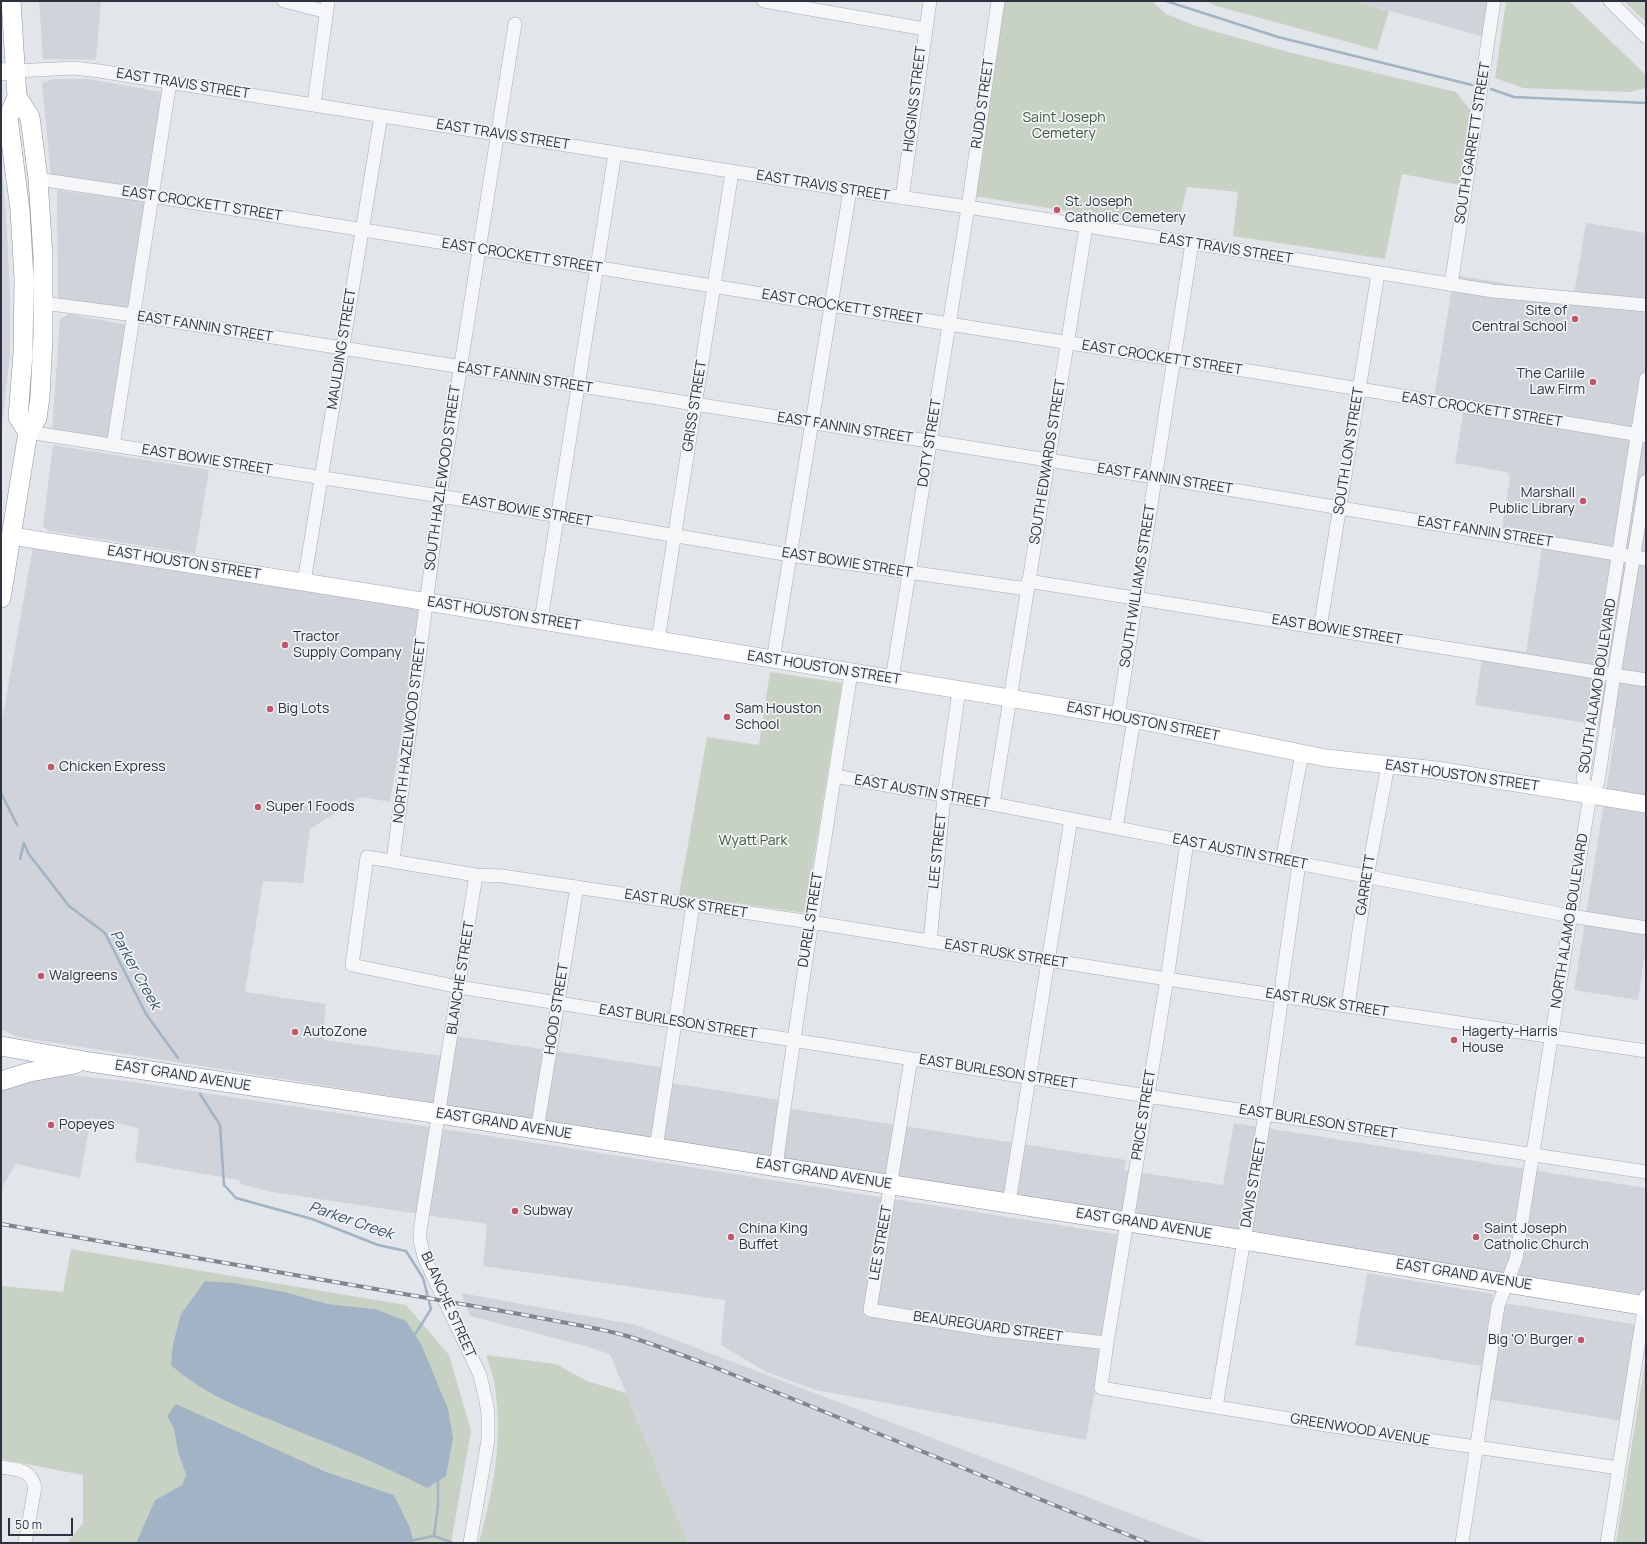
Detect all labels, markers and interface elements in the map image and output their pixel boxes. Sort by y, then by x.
street label: HIGGINS STREET [900,45,930,153]
street label: RUDD STREET [968,58,998,150]
street label: SOUTH GARRETT STREET [1452,61,1494,225]
street label: EAST TRAVIS STREET [115,65,251,103]
park label: Saint Joseph Cemetery [1022,110,1106,142]
street label: EAST TRAVIS STREET [435,116,571,154]
street label: EAST TRAVIS STREET [755,167,891,205]
street label: EAST CROCKETT STREET [121,183,283,225]
place label: St. Joseph Catholic Cemetery [1065,194,1186,226]
marker: St. Joseph Catholic Cemetery [1052,205,1062,215]
street label: EAST TRAVIS STREET [1158,230,1294,268]
street label: EAST CROCKETT STREET [441,235,603,277]
street label: EAST CROCKETT STREET [761,286,923,328]
street label: MAULDING STREET [324,287,360,411]
place label: Site of Central School [1472,303,1567,336]
street label: EAST FANNIN STREET [136,308,274,346]
marker: Site of Central School [1570,314,1580,324]
street label: EAST CROCKETT STREET [1081,337,1243,379]
street label: EAST FANNIN STREET [456,359,594,397]
street label: GRISS STREET [679,359,711,453]
place label: The Carlile Law Firm [1517,366,1585,398]
marker: The Carlile Law Firm [1588,377,1598,387]
street label: SOUTH EDWARDS STREET [1027,378,1069,546]
street label: SOUTH HAZLEWOOD STREET [422,384,464,572]
street label: SOUTH LON STREET [1331,386,1367,516]
street label: EAST CROCKETT STREET [1401,389,1563,431]
street label: DOTY STREET [915,398,945,488]
street label: EAST FANNIN STREET [776,409,914,447]
street label: EAST BOWIE STREET [141,441,273,479]
street label: EAST FANNIN STREET [1096,460,1234,498]
place label: Marshall Public Library [1489,485,1575,518]
street label: EAST BOWIE STREET [461,491,593,531]
marker: Marshall Public Library [1578,496,1588,506]
street label: SOUTH WILLIAMS STREET [1117,503,1159,669]
street label: EAST FANNIN STREET [1416,513,1554,551]
street label: EAST HOUSTON STREET [106,543,262,583]
street label: EAST BOWIE STREET [781,544,913,582]
street label: EAST HOUSTON STREET [426,594,582,634]
street label: SOUTH ALAMO BOULEVARD [1576,597,1620,775]
street label: EAST BOWIE STREET [1271,611,1403,649]
place label: Tractor Supply Company [293,629,402,662]
street label: NORTH HAZELWOOD STREET [390,638,430,824]
marker: Tractor Supply Company [280,640,290,650]
street label: EAST HOUSTON STREET [746,648,902,688]
street label: EAST HOUSTON STREET [1065,699,1221,745]
place label: Big Lots [278,701,329,717]
place label: Sam Houston School [735,701,822,734]
marker: Big Lots [265,704,275,714]
marker: Sam Houston School [722,712,732,722]
street label: EAST HOUSTON STREET [1384,757,1540,795]
place label: Chicken Express [59,759,166,775]
marker: Chicken Express [46,762,56,772]
street label: EAST AUSTIN STREET [853,772,991,812]
place label: Super 1 Foods [266,799,355,815]
marker: Super 1 Foods [253,802,263,812]
street label: LEE STREET [926,812,950,890]
street label: EAST AUSTIN STREET [1171,831,1309,873]
street label: NORTH ALAMO BOULEVARD [1548,832,1592,1010]
park label: Wyatt Park [718,833,788,849]
street label: GARRETT [1353,853,1379,917]
street label: DUREL STREET [795,871,827,969]
street label: EAST RUSK STREET [623,886,749,922]
street label: BLANCHE STREET [444,920,478,1036]
water label: Parker Creek [106,927,164,1013]
street label: EAST RUSK STREET [943,936,1069,972]
street label: HOOD STREET [541,962,573,1056]
place label: Walgreens [49,968,118,984]
marker: Walgreens [36,971,46,981]
street label: EAST RUSK STREET [1264,985,1390,1021]
street label: EAST BURLESON STREET [598,1001,758,1043]
place label: AutoZone [303,1024,367,1040]
place label: Hagerty-Harris House [1462,1024,1558,1056]
marker: AutoZone [290,1027,300,1037]
marker: Hagerty-Harris House [1449,1035,1459,1045]
street label: EAST BURLESON STREET [918,1051,1078,1093]
street label: EAST GRAND AVENUE [114,1057,252,1095]
street label: PRICE STREET [1129,1069,1159,1161]
street label: EAST BURLESON STREET [1238,1101,1398,1143]
street label: EAST GRAND AVENUE [435,1105,573,1143]
place label: Popeyes [59,1117,115,1133]
marker: Popeyes [46,1120,56,1130]
street label: DAVIS STREET [1238,1137,1270,1229]
street label: EAST GRAND AVENUE [755,1155,893,1193]
water label: Parker Creek [307,1198,395,1244]
place label: Subway [523,1203,573,1219]
street label: LEE STREET [866,1204,896,1282]
street label: EAST GRAND AVENUE [1075,1205,1213,1243]
marker: Subway [510,1206,520,1216]
place label: China King Buffet [739,1221,808,1254]
place label: Saint Joseph Catholic Church [1484,1221,1589,1254]
marker: China King Buffet [726,1232,736,1242]
marker: Saint Joseph Catholic Church [1471,1232,1481,1242]
street label: BLANCHE STREET [417,1249,479,1361]
street label: EAST GRAND AVENUE [1395,1256,1533,1294]
street label: BEAUREGUARD STREET [912,1308,1064,1346]
place label: Big 'O' Burger [1488,1332,1573,1348]
marker: Big 'O' Burger [1576,1335,1586,1345]
street label: GREENWOOD AVENUE [1289,1411,1431,1449]
scale bar [10,1510,75,1536]
text: 50 m [15,1516,42,1533]

